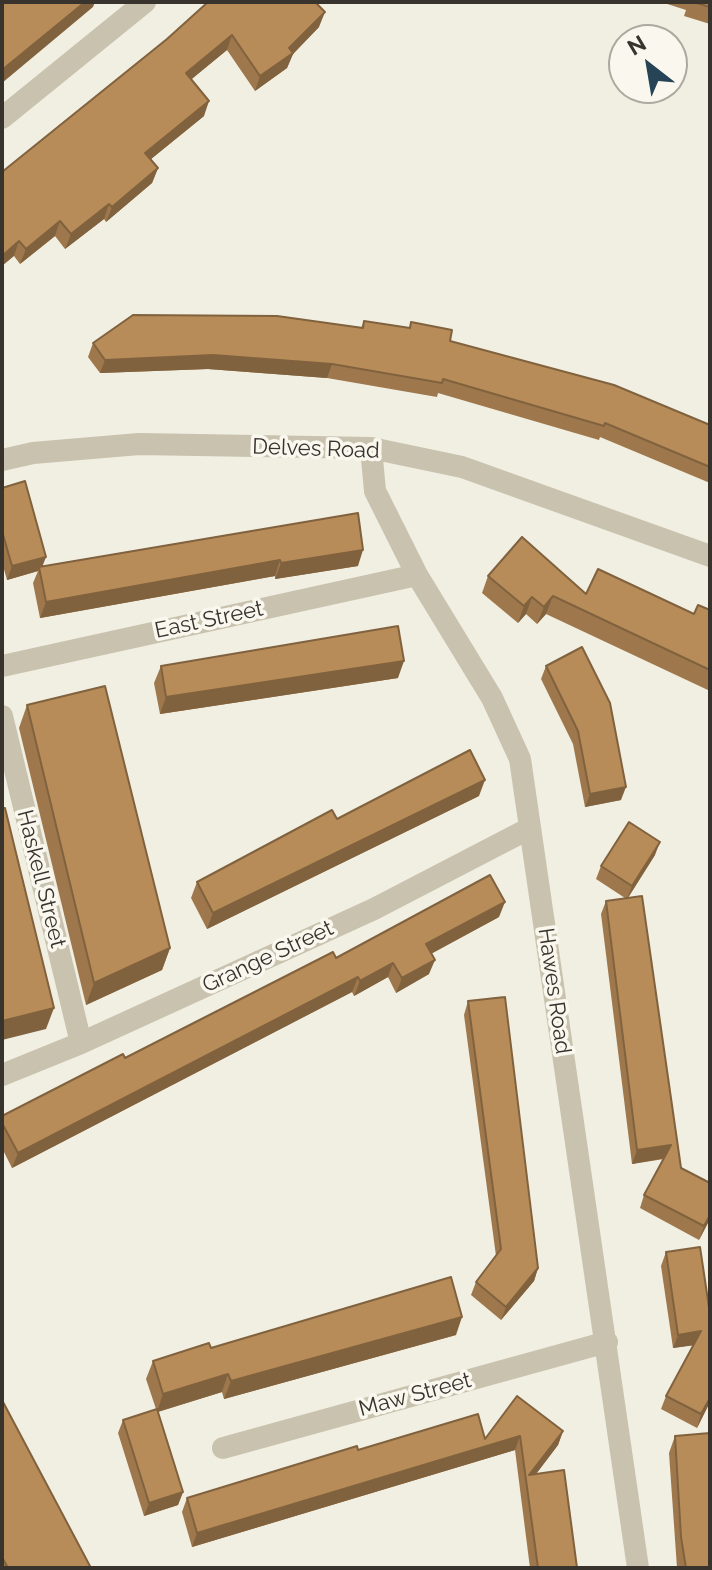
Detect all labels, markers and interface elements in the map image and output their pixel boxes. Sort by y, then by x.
north arrow [608,24,688,104]
text: N [623,30,651,61]
street label: Delves Road [252,434,380,464]
street label: East Street [152,596,266,644]
street label: Haskell Street [11,807,71,951]
street label: Grange Street [198,915,338,999]
street label: Hawes Road [532,926,576,1056]
street label: Maw Street [356,1367,474,1423]

